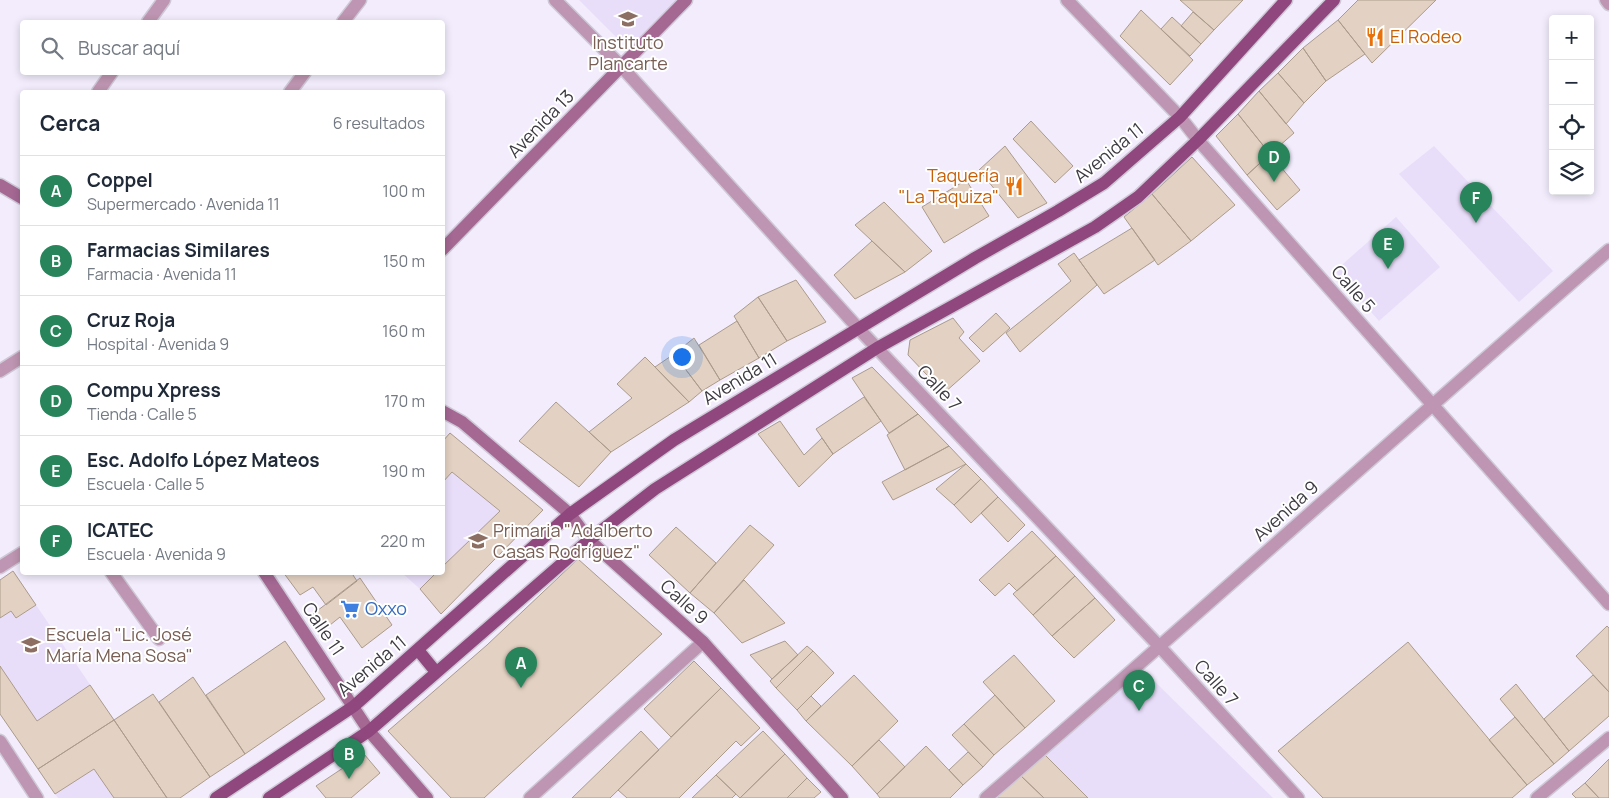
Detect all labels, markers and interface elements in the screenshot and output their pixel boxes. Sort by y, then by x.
school or university icon: Instituto Plancarte [617,8,639,30]
map controls [1549,15,1594,195]
button: + [1549,15,1594,60]
search box [20,20,445,75]
place label: El Rodeo [1390,24,1462,48]
restaurant icon: El Rodeo [1364,26,1386,48]
place label: Instituto Plancarte [588,30,668,75]
icon: search [38,34,66,62]
text: Buscar aquí [78,35,180,61]
button: − [1549,60,1594,105]
street label: Avenida 13 [502,84,579,163]
button: locate [1549,105,1594,150]
text: Cerca [40,109,100,137]
text: 6 resultados [333,112,425,134]
street label: Avenida 11 [1069,117,1148,188]
pin: D [1258,141,1290,182]
button: layers [1549,150,1594,195]
place label: Taquería "La Taquiza" [898,163,999,208]
text: Coppel [87,167,153,193]
restaurant icon: Taquería "La Taquiza" [1003,175,1025,197]
text: A [51,180,61,202]
text: 100 m [382,180,425,202]
pin: F [1460,182,1492,223]
text: Supermercado · Avenida 11 [87,193,280,215]
pin: E [1372,228,1404,269]
text: Farmacias Similares [87,237,270,263]
text: B [51,250,61,272]
text: 150 m [383,250,425,272]
street label: Calle 5 [1326,259,1381,317]
text: Farmacia · Avenida 11 [87,263,237,285]
text: Cruz Roja [87,307,175,333]
text: C [50,320,62,342]
text: 160 m [382,320,425,342]
text: Hospital · Avenida 9 [87,333,229,355]
your location [669,344,695,370]
street label: Avenida 11 [698,347,781,410]
street label: Calle 7 [912,359,967,415]
text: Compu Xpress [87,377,221,403]
text: D [50,390,62,412]
text: 170 m [384,390,425,412]
text: Tienda · Calle 5 [87,403,197,425]
text: Esc. Adolfo López Mateos [87,447,320,473]
text: E [51,460,61,482]
text: 190 m [382,460,425,482]
text: Escuela · Calle 5 [87,473,204,495]
street label: Avenida 9 [1248,475,1323,546]
text: ICATEC [87,517,154,543]
place label: Primaria "Adalberto Casas Rodríguez" [493,518,653,563]
text: F [52,530,60,552]
text: 220 m [380,530,425,552]
school or university icon: Primaria "Adalberto Casas Rodríguez" [467,530,489,552]
text: Escuela · Avenida 9 [87,543,226,565]
street label: Calle 9 [656,573,714,629]
place label: Oxxo [365,596,407,620]
street label: Calle 11 [297,597,350,660]
supermarket icon: Oxxo [339,598,361,620]
place label: Escuela "Lic. José María Mena Sosa" [46,622,193,667]
street label: Avenida 11 [332,629,411,701]
school or university icon: Escuela "Lic. José María Mena Sosa" [20,634,42,656]
pin: A [505,647,537,688]
street label: Calle 7 [1190,654,1244,711]
pin: C [1123,670,1155,711]
pin: B [333,738,365,779]

